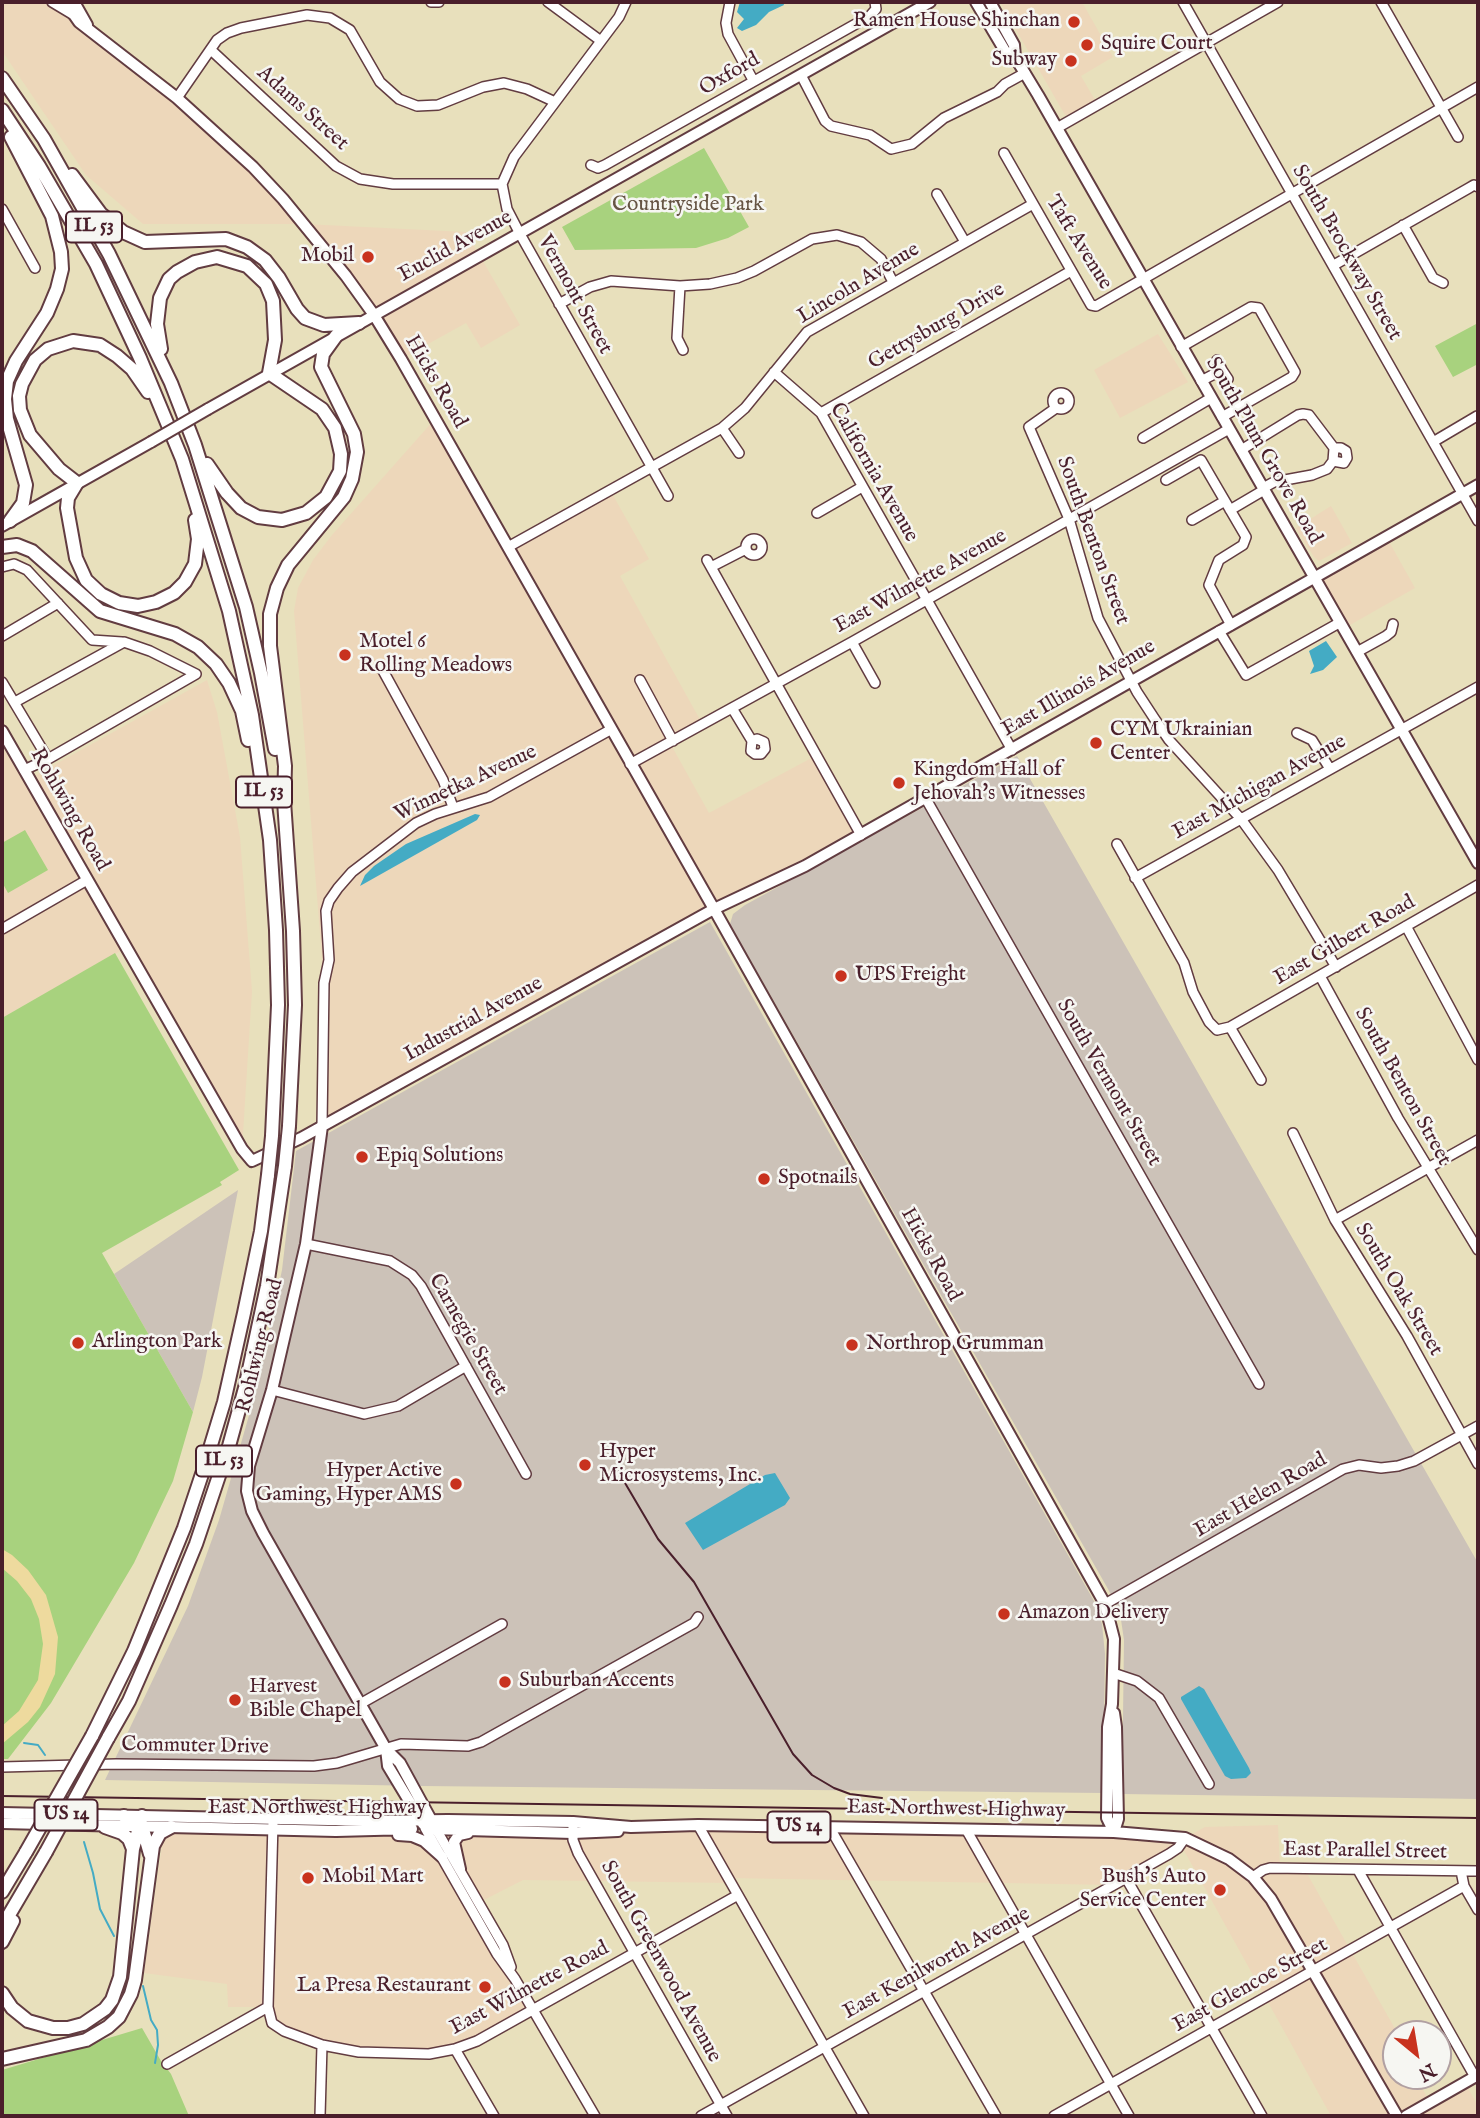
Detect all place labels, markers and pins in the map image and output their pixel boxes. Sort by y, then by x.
place label: Ramen House Shinchan [853,9,1060,35]
marker: Ramen House Shinchan [1066,14,1082,30]
place label: Squire Court [1101,32,1213,58]
marker: Squire Court [1079,37,1095,53]
place label: Subway [991,48,1057,74]
marker: Subway [1063,53,1079,69]
place label: Mobil [301,244,354,270]
marker: Mobil [360,249,376,265]
place label: Motel 6 Rolling Meadows [359,630,512,680]
marker: Motel 6 Rolling Meadows [337,647,353,663]
place label: CYM Ukrainian Center [1110,718,1252,768]
marker: CYM Ukrainian Center [1088,735,1104,751]
place label: Kingdom Hall of Jehovah's Witnesses [913,758,1085,808]
marker: Kingdom Hall of Jehovah's Witnesses [891,775,907,791]
place label: UPS Freight [855,963,966,989]
marker: UPS Freight [833,968,849,984]
place label: Epiq Solutions [376,1144,503,1170]
marker: Epiq Solutions [354,1149,370,1165]
place label: Spotnails [778,1166,858,1192]
marker: Spotnails [756,1171,772,1187]
place label: Arlington Park [92,1330,222,1356]
place label: Northrop Grumman [866,1332,1044,1358]
marker: Arlington Park [70,1335,86,1351]
marker: Northrop Grumman [844,1337,860,1353]
place label: Hyper Microsystems, Inc. [599,1440,762,1490]
marker: Hyper Microsystems, Inc. [577,1457,593,1473]
place label: Hyper Active Gaming, Hyper AMS [256,1459,442,1509]
marker: Hyper Active Gaming, Hyper AMS [448,1476,464,1492]
place label: Amazon Delivery [1018,1601,1169,1627]
marker: Amazon Delivery [996,1606,1012,1622]
place label: Suburban Accents [519,1669,674,1695]
marker: Suburban Accents [497,1674,513,1690]
place label: Harvest Bible Chapel [249,1675,361,1725]
marker: Harvest Bible Chapel [227,1692,243,1708]
place label: Mobil Mart [322,1865,424,1891]
place label: Bush's Auto Service Center [1079,1865,1206,1915]
marker: Mobil Mart [300,1870,316,1886]
marker: Bush's Auto Service Center [1212,1882,1228,1898]
place label: La Presa Restaurant [297,1974,471,2000]
marker: La Presa Restaurant [477,1979,493,1995]

